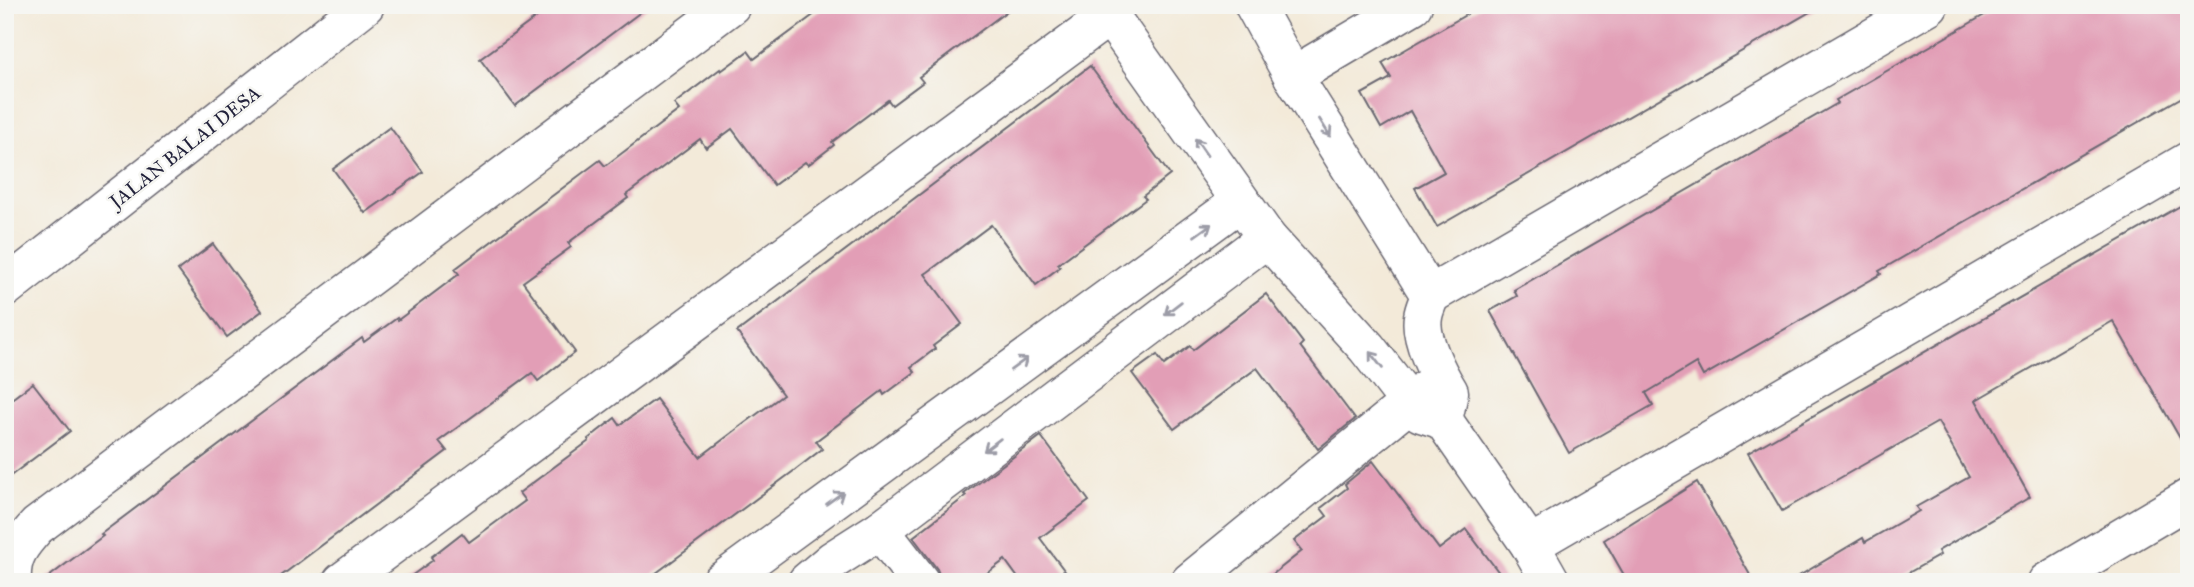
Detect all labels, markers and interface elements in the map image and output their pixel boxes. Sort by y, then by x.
street label: JALAN BALAI DESA [103,81,266,215]
one-way arrow [1319,117,1333,137]
one-way arrow [1194,138,1208,157]
one-way arrow [1193,223,1212,237]
one-way arrow [1164,301,1183,316]
one-way arrow [1369,351,1384,370]
one-way arrow [1009,356,1028,371]
one-way arrow [983,438,1001,453]
one-way arrow [825,490,844,505]

